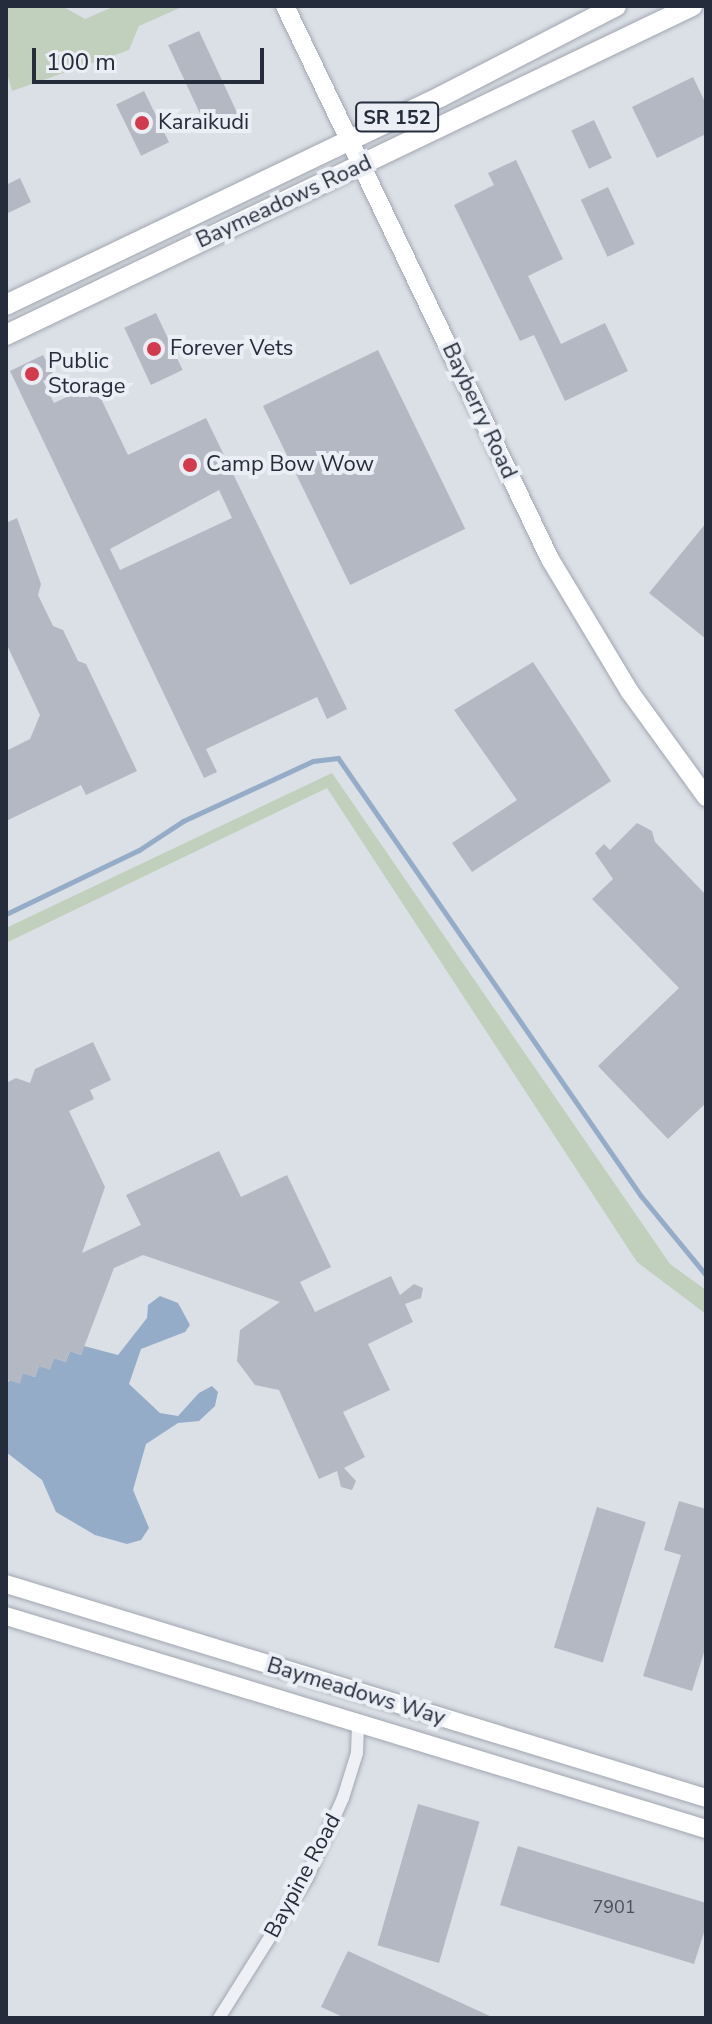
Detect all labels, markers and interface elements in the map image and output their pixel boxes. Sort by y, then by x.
scale bar [36,32,268,82]
text: 100 m [46,46,116,78]
road number: SR 152 [355,101,439,133]
place label: Karaikudi [158,110,249,136]
marker: Karaikudi [133,114,151,132]
street label: Baymeadows Road [192,150,376,254]
place label: Forever Vets [170,336,293,362]
street label: Bayberry Road [436,339,522,483]
marker: Forever Vets [145,340,163,358]
place label: Public Storage [48,348,125,400]
marker: Public Storage [23,365,41,383]
place label: Camp Bow Wow [206,452,374,478]
marker: Camp Bow Wow [181,456,199,474]
street label: Baymeadows Way [264,1652,448,1732]
street label: Baypine Road [259,1809,347,1943]
house number: 7901 [592,1896,636,1918]

